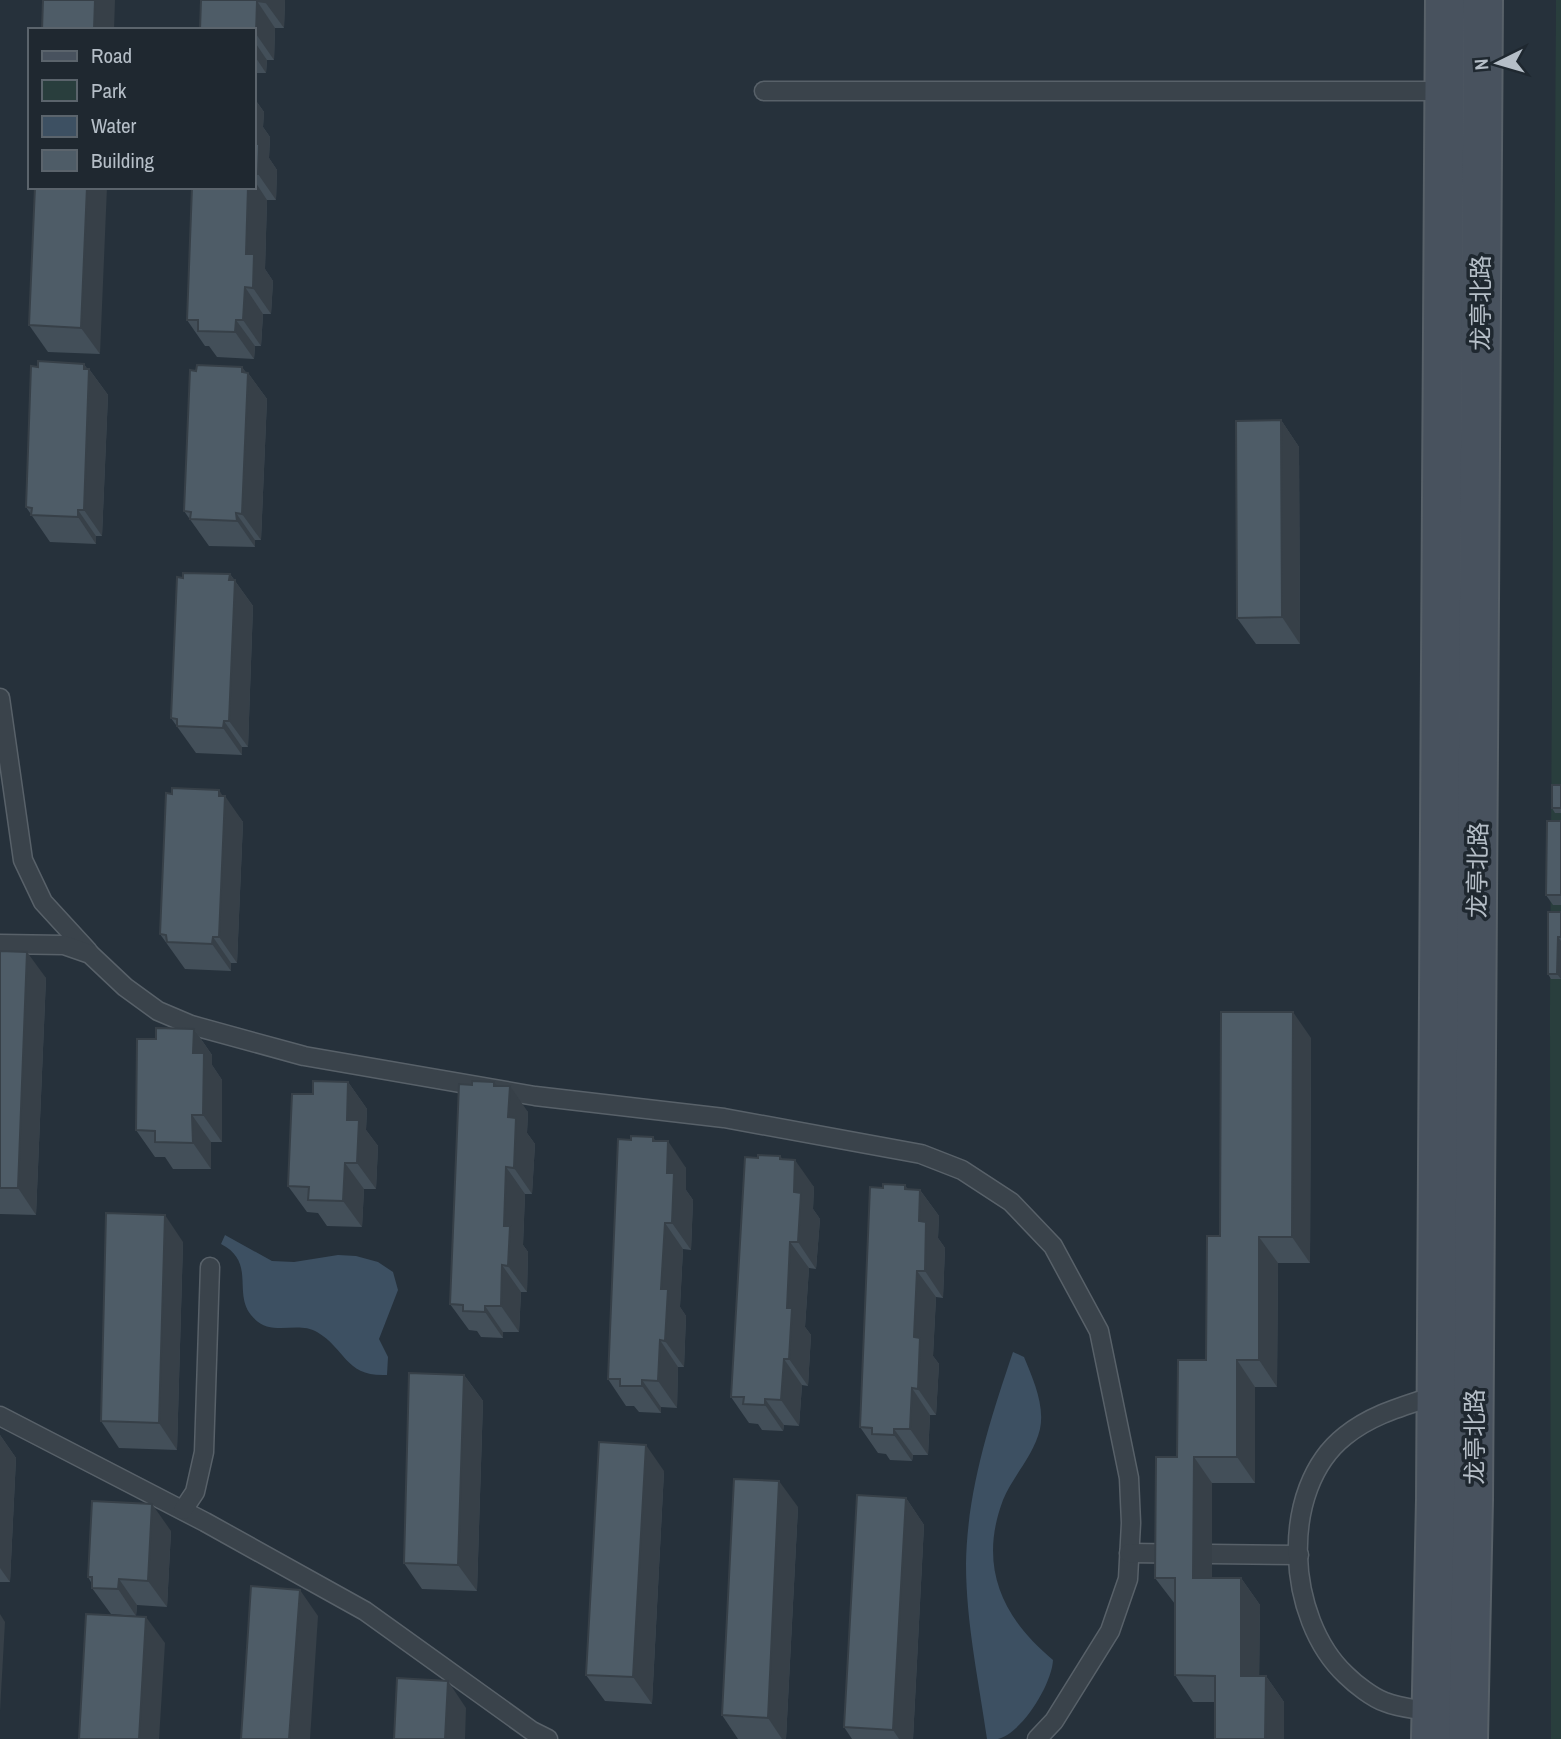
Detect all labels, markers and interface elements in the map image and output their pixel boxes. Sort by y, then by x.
legend [28,28,256,189]
north arrow [1463,28,1533,98]
text: Road [91,41,132,70]
text: N [1468,58,1495,71]
text: Park [91,76,127,105]
text: Water [91,111,137,140]
text: Building [91,146,155,175]
street label: 龙亭北路 [1464,255,1496,351]
street label: 龙亭北路 [1460,822,1494,918]
street label: 龙亭北路 [1458,1389,1490,1485]

